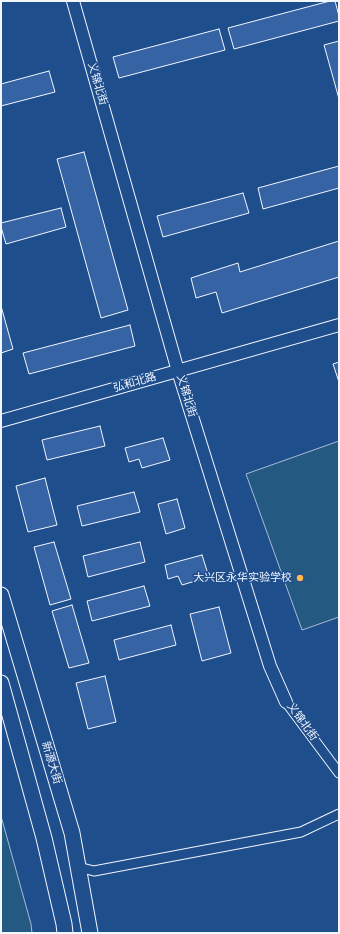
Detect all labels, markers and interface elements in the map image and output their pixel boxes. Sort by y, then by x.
street label: 义锦北街 [85,61,109,107]
street label: 弘和北路 [112,371,158,395]
street label: 义锦北街 [173,373,199,419]
place label: 大兴区永华实验学校 [193,571,292,585]
marker: 大兴区永华实验学校 [295,573,305,583]
street label: 义锦北街 [284,700,320,744]
street label: 新源大街 [38,740,64,786]

